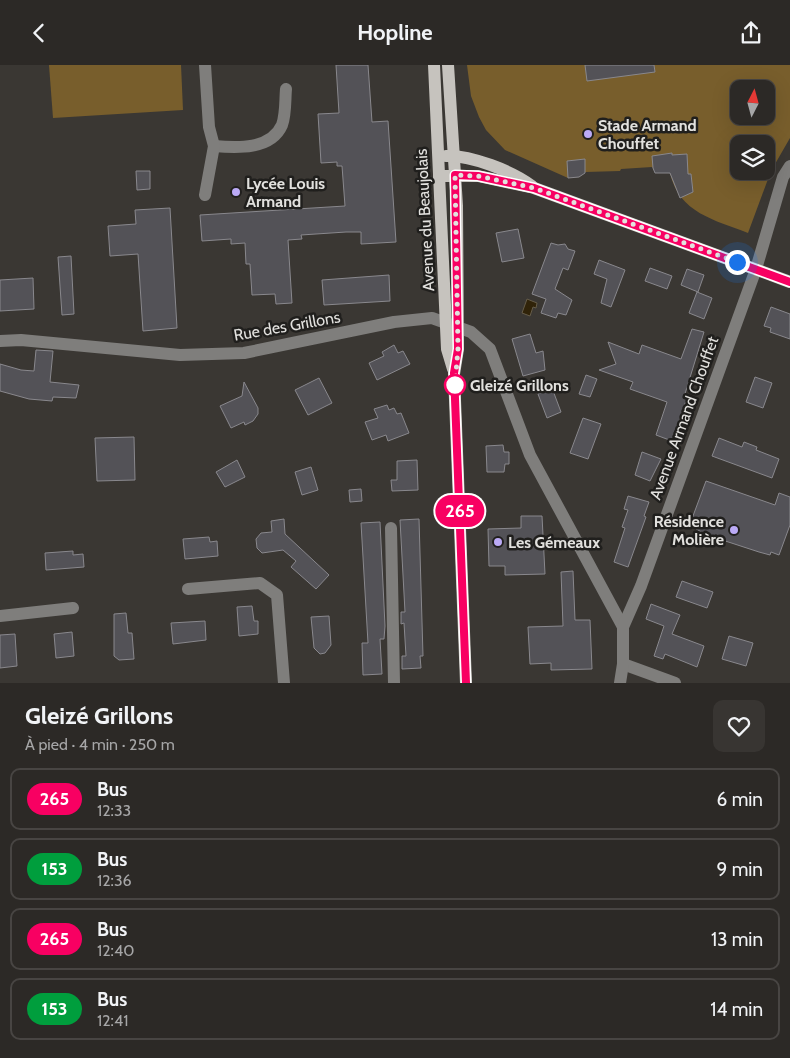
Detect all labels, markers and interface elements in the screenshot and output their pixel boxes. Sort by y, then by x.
icon: back [25,19,53,47]
text: Hopline [357,19,433,46]
icon: share [737,19,765,47]
north arrow [730,80,775,125]
map controls [730,80,775,180]
place label: Stade Armand Chouffet [598,116,697,153]
marker: Stade Armand Chouffet [582,128,594,140]
button: layers [730,135,775,180]
street label: Avenue du Beaujolais [412,148,438,292]
place label: Lycée Louis Armand [246,174,325,211]
marker: Lycée Louis Armand [230,186,242,198]
your location [725,250,750,275]
street label: Rue des Grillons [232,307,342,345]
street label: Avenue Armand Chouffet [646,333,723,502]
marker: Gleizé Grillons [444,374,466,396]
place label: Gleizé Grillons [470,376,569,395]
line badge: 265 [431,495,489,527]
text: 265 [445,500,475,522]
place label: Résidence Molière [654,512,724,549]
marker: Résidence Molière [728,524,740,536]
place label: Les Gémeaux [508,533,600,552]
marker: Les Gémeaux [492,536,504,548]
button: heart [713,700,765,752]
text: Gleizé Grillons [25,701,173,730]
text: À pied · 4 min · 250 m [25,735,175,754]
text: Bus [97,778,127,801]
text: 265 [40,788,69,810]
text: 6 min [717,788,763,811]
text: 12:33 [97,801,131,820]
text: Bus [97,848,127,871]
text: 153 [41,858,68,880]
text: 9 min [717,858,763,881]
text: 12:36 [97,871,132,890]
text: Bus [97,918,127,941]
text: 265 [40,928,69,950]
text: 13 min [711,928,763,951]
text: 12:40 [97,941,134,960]
text: Bus [97,988,127,1011]
text: 153 [41,998,68,1020]
text: 14 min [710,998,763,1021]
text: 12:41 [97,1011,128,1030]

